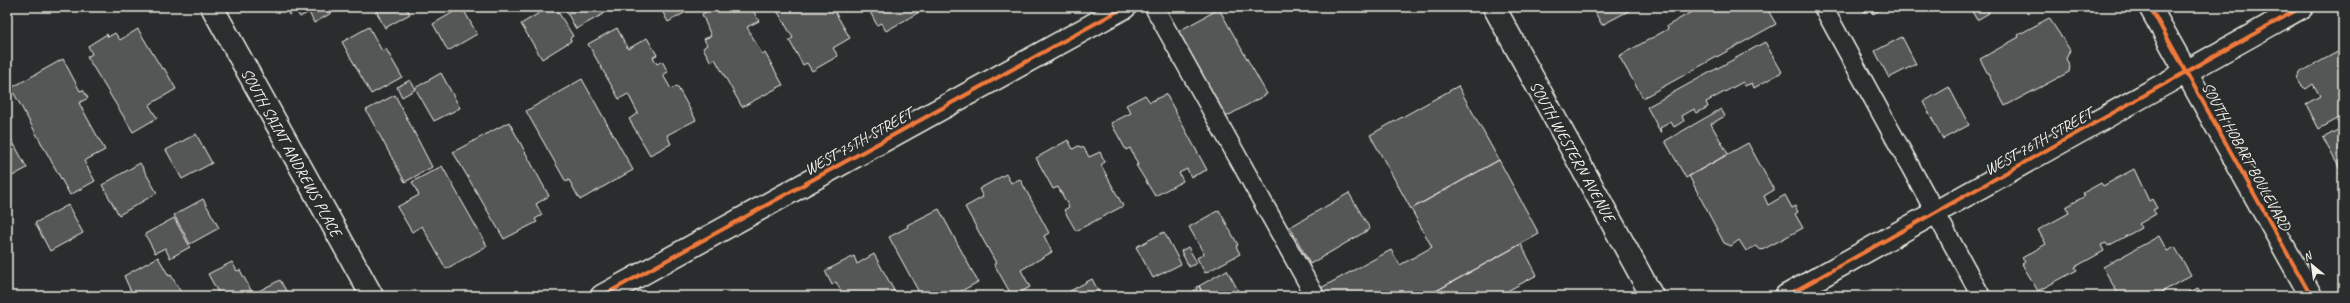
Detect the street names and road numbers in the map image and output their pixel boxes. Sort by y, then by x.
street label: SOUTH SAINT ANDREWS PLACE [236,65,347,242]
street label: SOUTH WESTERN AVENUE [1525,77,1620,227]
street label: SOUTH HOBART BOULEVARD [2197,79,2296,236]
street label: WEST 75TH STREET [801,102,920,180]
street label: WEST 76TH STREET [1981,102,2100,180]

